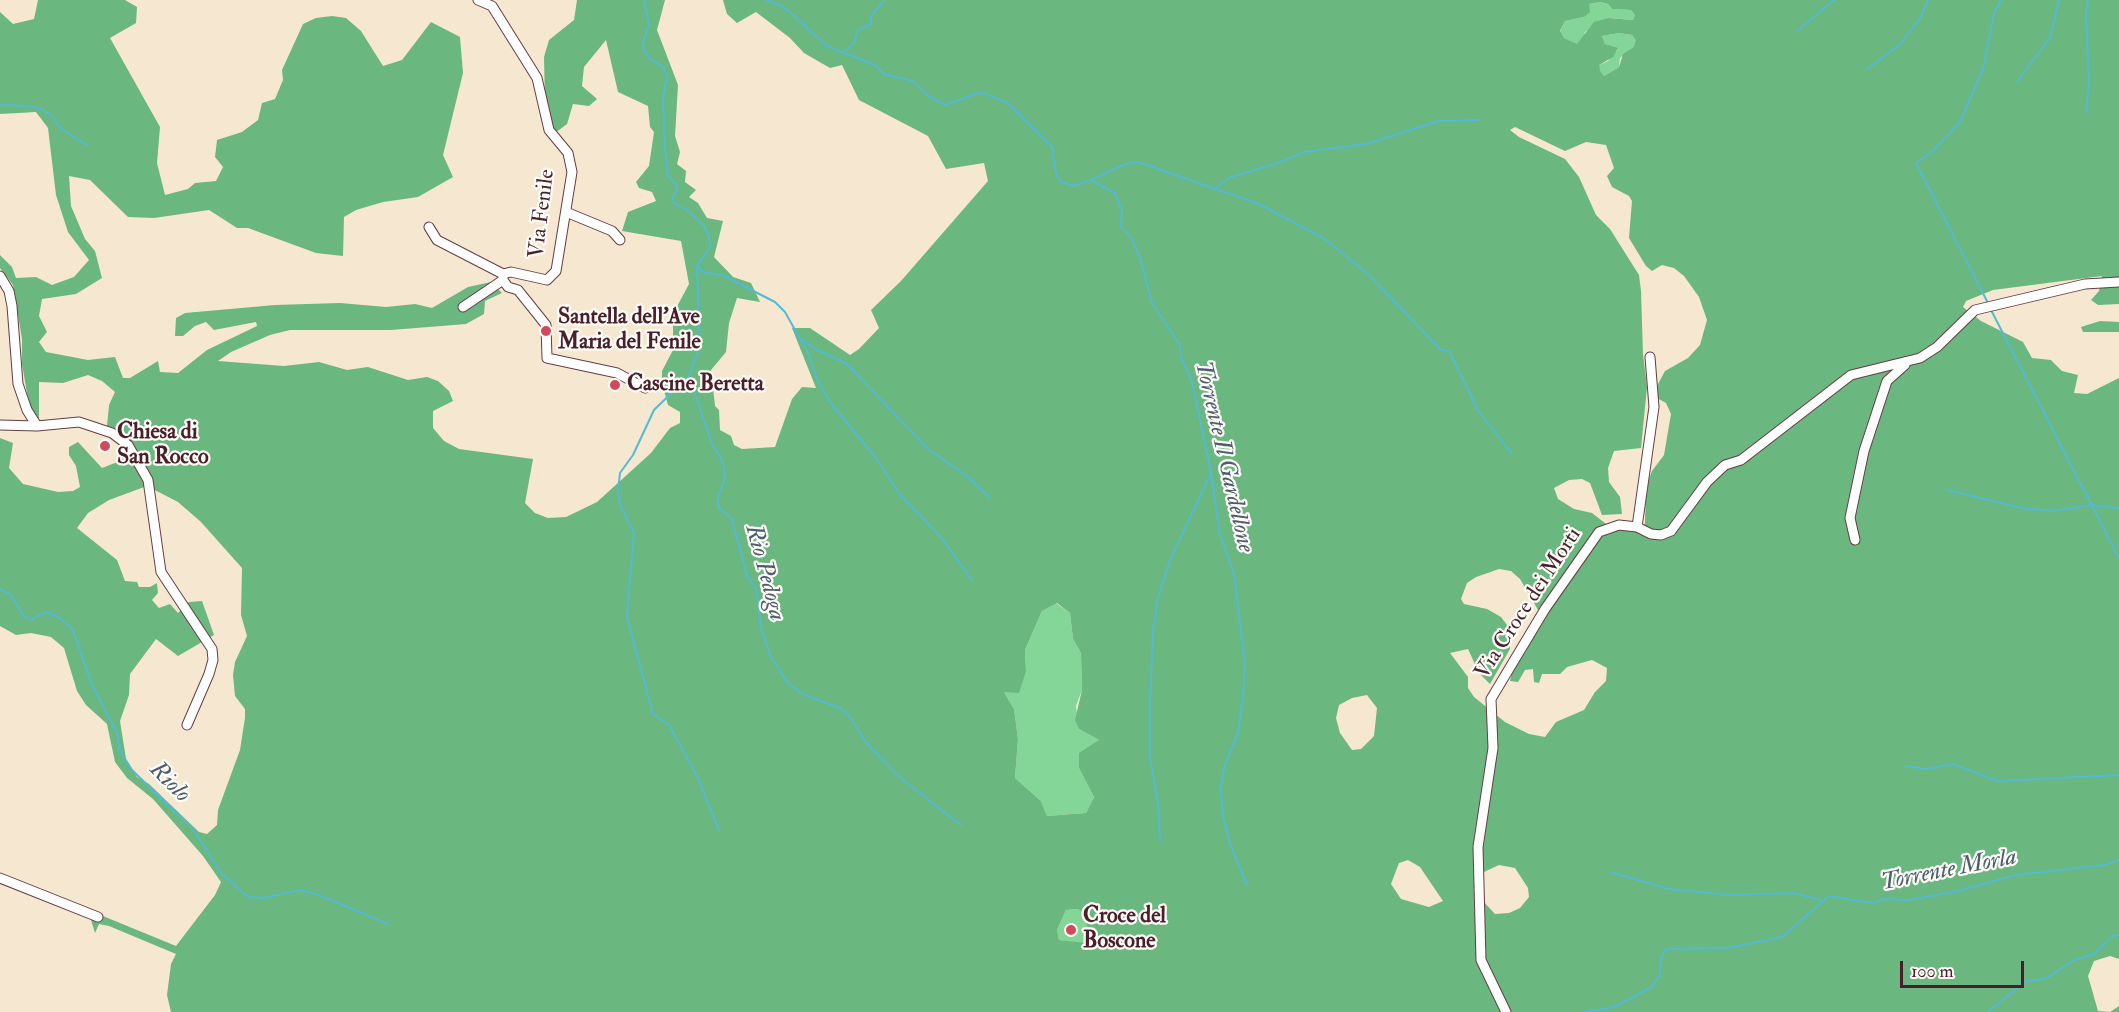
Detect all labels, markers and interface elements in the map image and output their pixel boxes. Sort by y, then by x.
street label: Via Fenile [524,168,562,260]
place label: Santella dell'Ave Maria del Fenile [558,305,701,356]
marker: Santella dell'Ave Maria del Fenile [539,324,553,338]
water label: Torrente Il Gardellone [1187,359,1259,555]
place label: Cascine Beretta [627,372,764,398]
marker: Cascine Beretta [608,378,622,392]
place label: Chiesa di San Rocco [117,420,209,472]
marker: Chiesa di San Rocco [98,439,112,453]
water label: Rio Pedoga [737,522,791,624]
street label: Via Croce dei Morti [1470,523,1588,685]
water label: Riolo [142,756,196,810]
water label: Torrente Morla [1879,844,2019,898]
place label: Croce del Boscone [1083,904,1166,956]
marker: Croce del Boscone [1064,923,1078,937]
scale bar [1903,949,2028,987]
text: 100 m [1911,960,1954,983]

